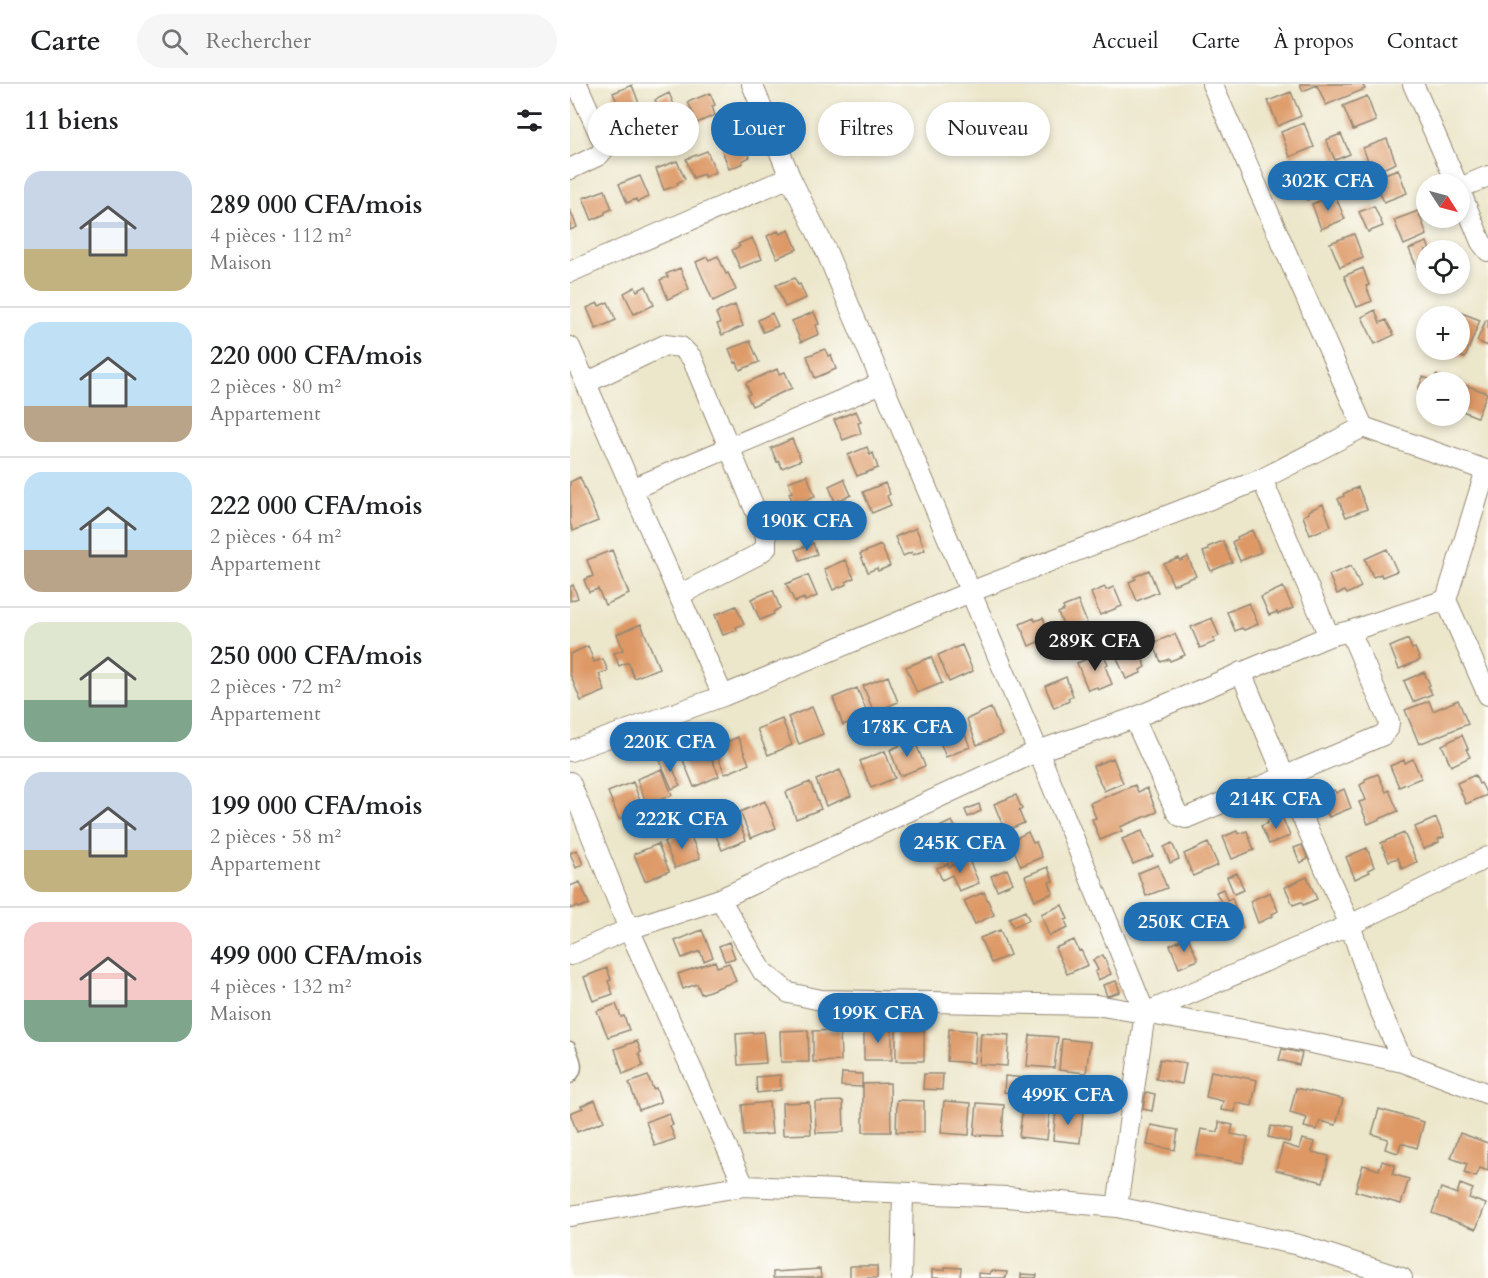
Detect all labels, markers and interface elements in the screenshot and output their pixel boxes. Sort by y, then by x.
search box [137,14,557,68]
text: Carte [30,22,101,60]
icon: search [158,25,191,58]
text: Rechercher [206,26,311,56]
text: Accueil [1092,27,1158,56]
text: Carte [1191,27,1240,56]
text: À propos [1273,27,1354,56]
text: Contact [1387,27,1458,56]
chip: Acheter [588,102,699,156]
chip: Louer [711,102,806,156]
chip: Filtres [818,102,914,156]
chip: Nouveau [926,102,1050,156]
text: 11 biens [24,103,119,138]
icon: filters [513,104,546,137]
pin: 302K CFA [1266,161,1390,212]
text: 302K CFA [1282,167,1374,194]
north arrow [1416,174,1470,228]
map controls [1416,174,1470,426]
text: 289 000 CFA/mois [210,187,422,222]
icon: home [72,195,144,267]
text: 4 pièces · 112 m² [210,222,351,249]
button: locate [1416,240,1470,294]
text: Maison [210,249,272,276]
button: + [1416,306,1470,360]
text: 220 000 CFA/mois [210,338,422,373]
icon: home [72,346,144,418]
button: − [1416,372,1470,426]
text: 2 pièces · 80 m² [210,373,341,400]
text: Appartement [210,400,321,427]
text: 222 000 CFA/mois [210,488,422,523]
icon: home [72,496,144,568]
pin: 190K CFA [745,501,869,552]
text: 190K CFA [761,507,853,534]
text: 2 pièces · 64 m² [210,523,341,550]
text: Appartement [210,550,321,577]
pin: 289K CFA [1033,621,1157,672]
text: 289K CFA [1049,627,1141,654]
text: 250 000 CFA/mois [210,638,422,673]
icon: home [72,646,144,718]
text: 2 pièces · 72 m² [210,673,341,700]
text: Appartement [210,700,321,727]
pin: 178K CFA [845,707,969,758]
text: 178K CFA [861,713,953,740]
pin: 220K CFA [608,722,732,773]
text: 220K CFA [624,728,716,755]
pin: 214K CFA [1214,779,1338,830]
text: 214K CFA [1230,785,1322,812]
text: 199 000 CFA/mois [210,788,422,823]
icon: home [72,796,144,868]
pin: 222K CFA [620,799,744,850]
text: 222K CFA [636,805,728,832]
text: 2 pièces · 58 m² [210,823,341,850]
pin: 245K CFA [898,823,1022,874]
text: 245K CFA [914,829,1006,856]
text: Appartement [210,850,321,877]
pin: 250K CFA [1122,902,1246,953]
text: 250K CFA [1138,908,1230,935]
text: 499 000 CFA/mois [210,938,422,973]
icon: home [72,946,144,1018]
text: 4 pièces · 132 m² [210,973,351,1000]
pin: 199K CFA [816,993,940,1044]
text: 199K CFA [832,999,924,1026]
text: Maison [210,1000,272,1027]
pin: 499K CFA [1006,1075,1130,1126]
text: 499K CFA [1022,1081,1114,1108]

